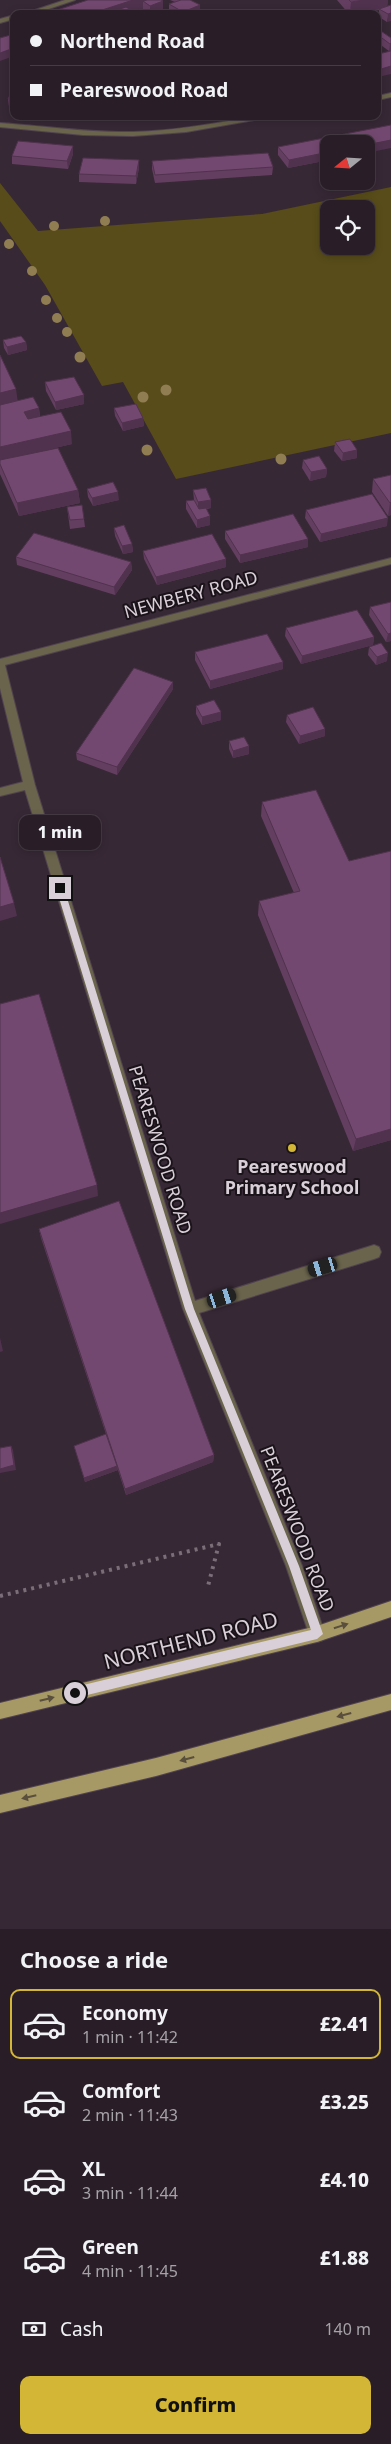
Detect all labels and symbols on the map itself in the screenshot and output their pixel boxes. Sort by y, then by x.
north arrow [320,135,375,190]
street label: NEWBERY ROAD [121,565,260,623]
callout: 1 min [19,816,101,850]
route end [49,877,71,899]
street label: PEARESWOOD ROAD [124,1062,198,1237]
marker: Peareswood Primary School [286,1142,298,1154]
place label: Peareswood Primary School [225,1154,359,1199]
car [306,1255,339,1279]
car [205,1286,238,1310]
street label: PEARESWOOD ROAD [255,1442,341,1615]
street label: NORTHEND ROAD [101,1605,281,1675]
one-way arrow [333,1622,348,1629]
route start [64,1682,86,1704]
one-way arrow [40,1695,55,1703]
one-way arrow [336,1712,351,1720]
one-way arrow [180,1755,195,1763]
one-way arrow [22,1793,37,1801]

